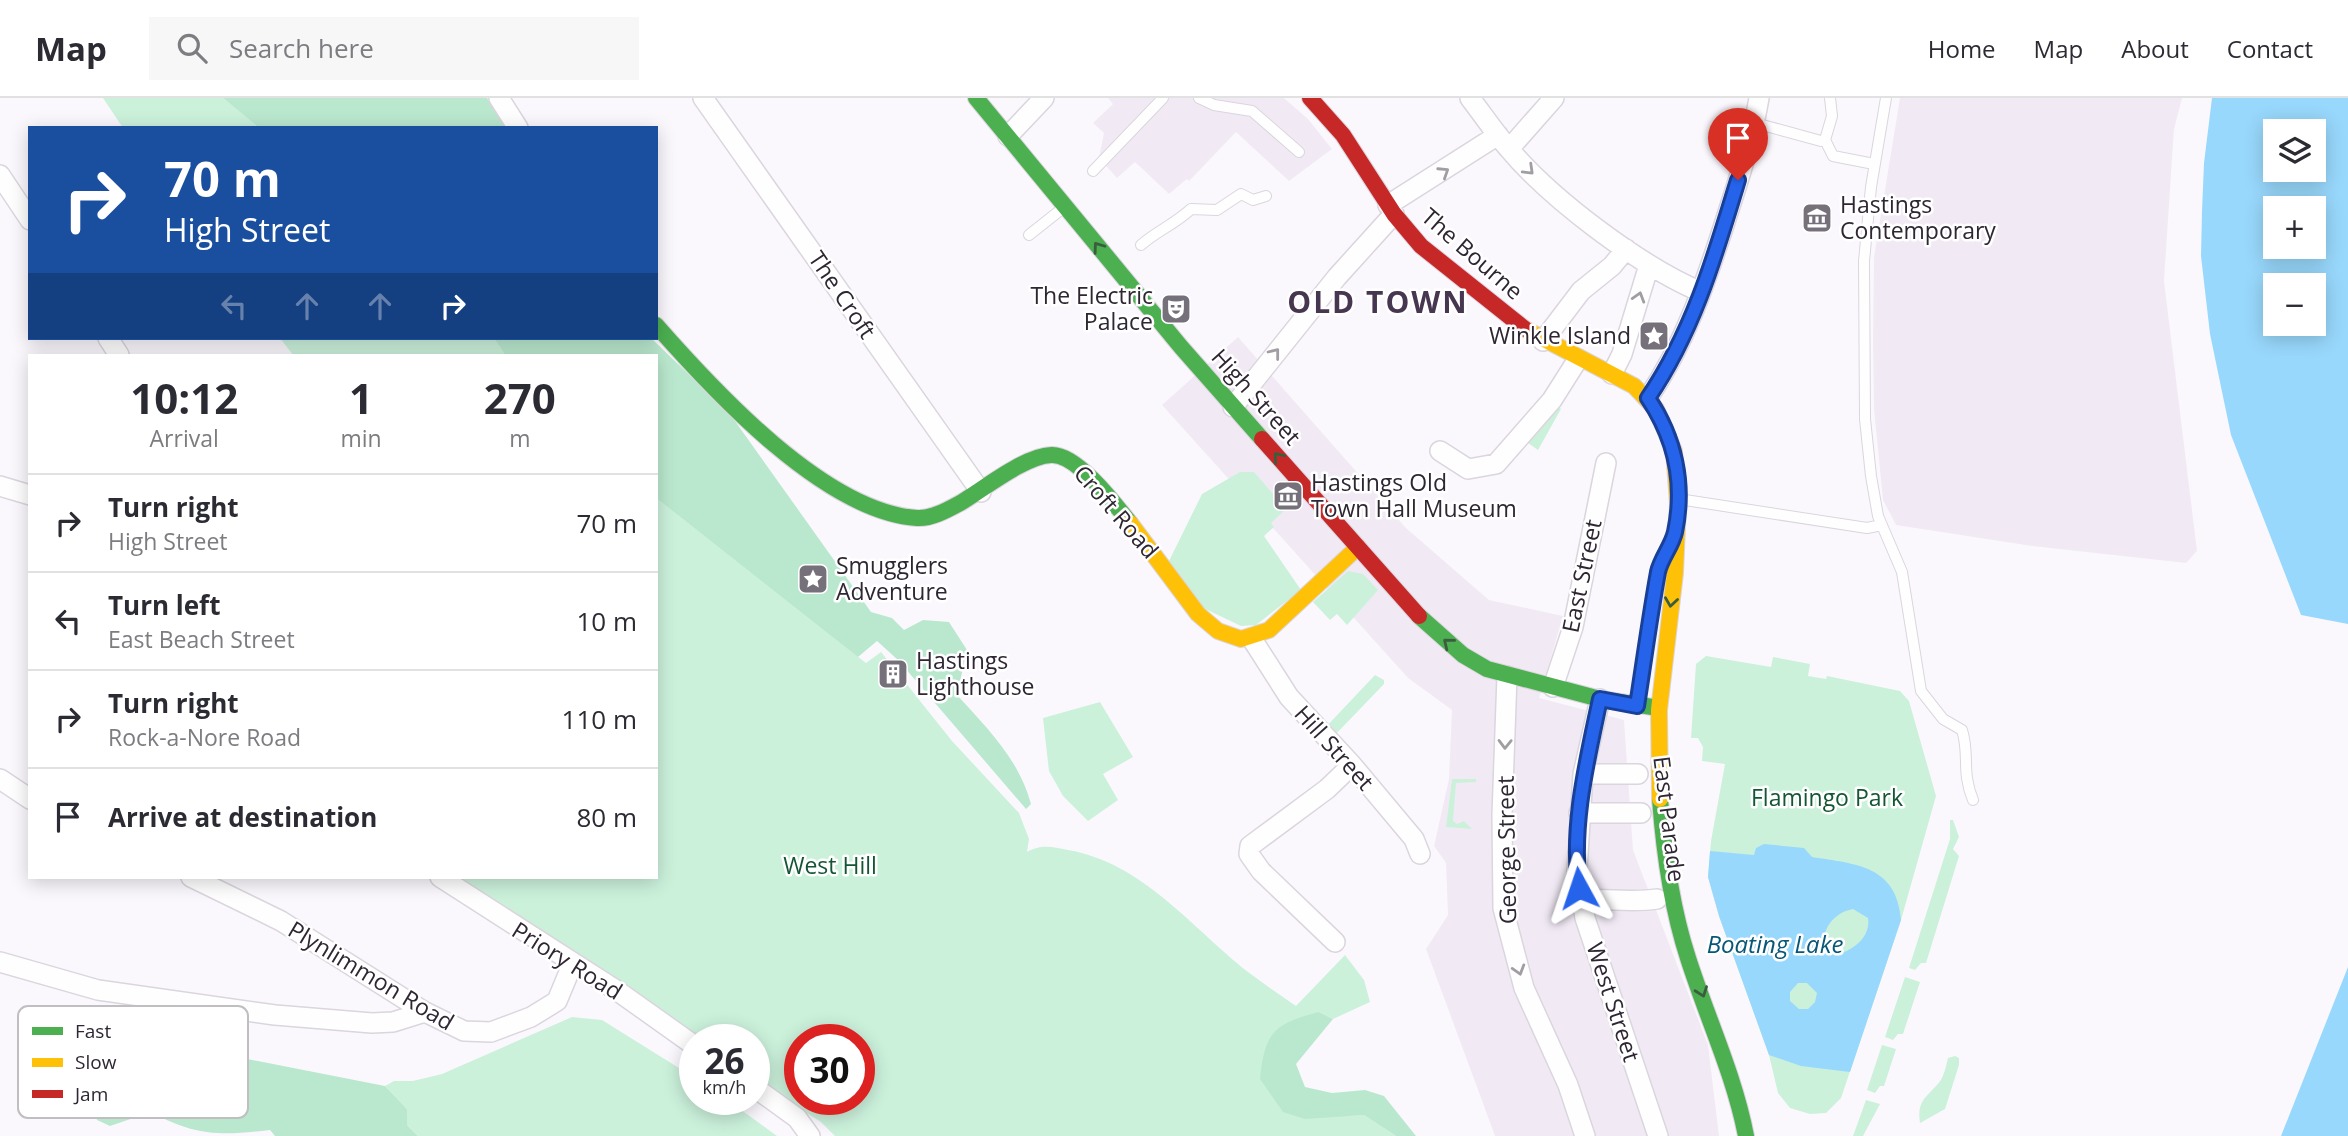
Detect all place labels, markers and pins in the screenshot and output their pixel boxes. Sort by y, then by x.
pin [1708,108,1768,180]
place label: Hastings Contemporary [1840,188,1996,246]
museum icon: Hastings Contemporary [1800,201,1834,235]
place label: The Electric Palace [1030,279,1153,337]
theatre icon: The Electric Palace [1159,292,1193,326]
place label: Winkle Island [1489,319,1631,351]
place icon: Winkle Island [1637,319,1671,353]
place label: Hastings Old Town Hall Museum [1311,466,1517,524]
museum icon: Hastings Old Town Hall Museum [1271,479,1305,513]
place label: Smugglers Adventure [836,549,948,607]
place icon: Smugglers Adventure [796,562,830,596]
place label: Hastings Lighthouse [916,644,1035,702]
building icon: Hastings Lighthouse [876,657,910,691]

